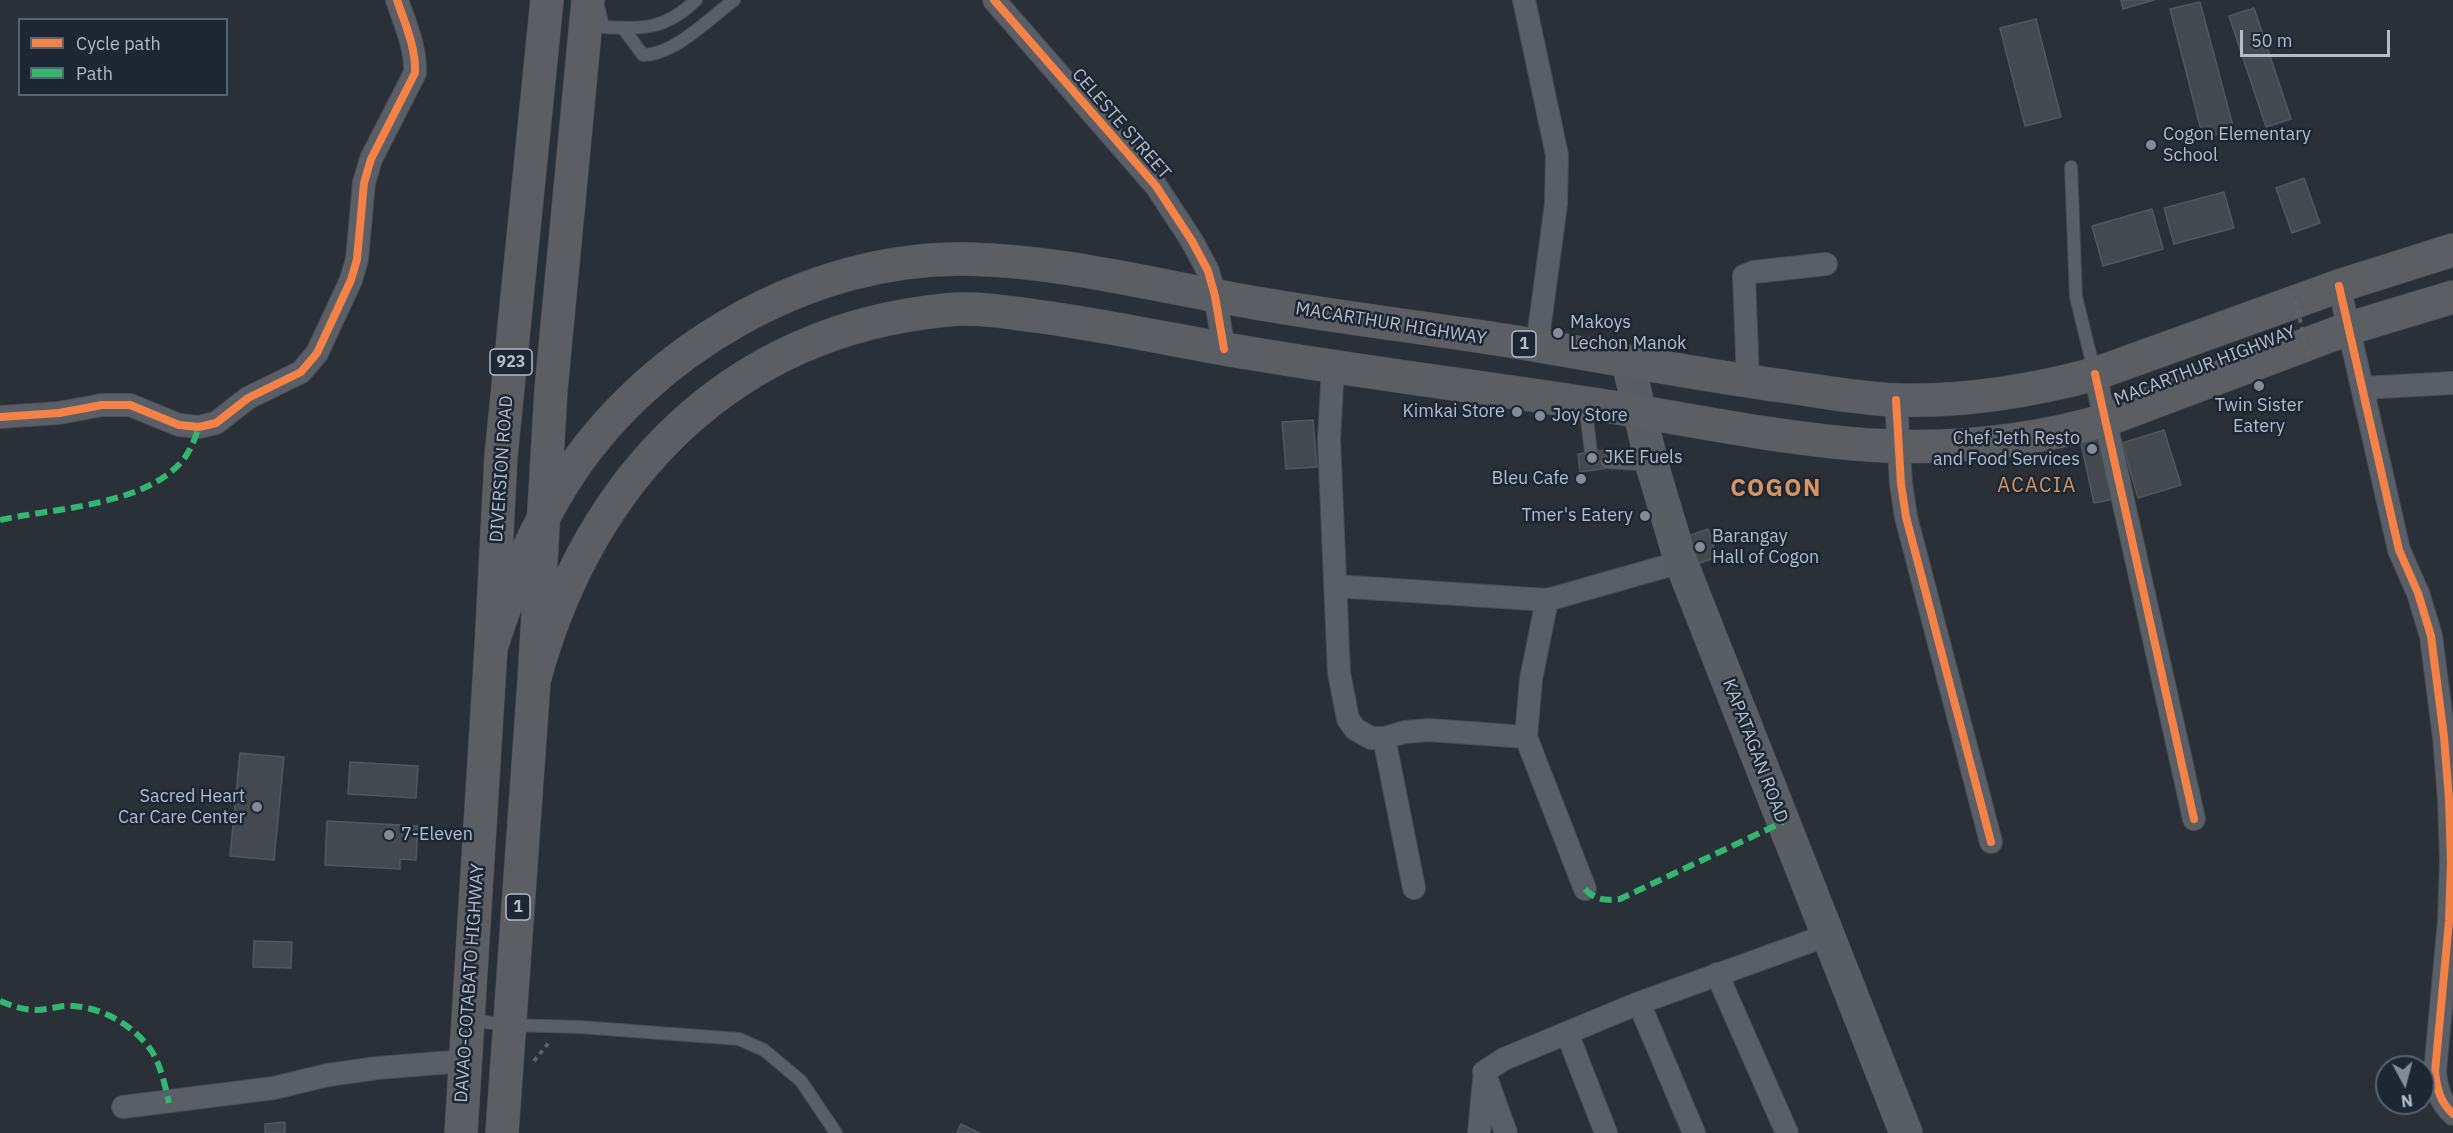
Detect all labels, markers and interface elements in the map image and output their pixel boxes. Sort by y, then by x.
legend [18,18,228,96]
scale bar [2243,18,2393,56]
text: 50 m [2251,29,2293,52]
text: Cycle path [76,32,161,55]
text: Path [76,62,113,85]
street label: CELESTE STREET [1067,64,1175,184]
place label: Cogon Elementary School [2163,124,2311,166]
marker: Cogon Elementary School [2144,138,2158,152]
street label: MACARTHUR HIGHWAY [1294,298,1488,350]
place label: Makoys Lechon Manok [1570,312,1687,354]
street label: MACARTHUR HIGHWAY [2111,321,2299,411]
marker: Makoys Lechon Manok [1551,326,1565,340]
road number: 1 [1512,331,1536,357]
road number: 923 [490,349,532,375]
marker: Twin Sister Eatery [2252,379,2266,393]
street label: DIVERSION ROAD [486,395,518,543]
place label: Twin Sister Eatery [2215,395,2303,438]
place label: Kimkai Store [1402,401,1505,423]
marker: Kimkai Store [1510,405,1524,419]
place label: Joy Store [1552,405,1628,427]
marker: Joy Store [1533,409,1547,423]
place label: Chef Jeth Resto and Food Services [1933,428,2080,470]
marker: Chef Jeth Resto and Food Services [2085,442,2099,456]
place label: JKE Fuels [1604,447,1683,469]
marker: JKE Fuels [1585,451,1599,465]
place label: Bleu Cafe [1492,468,1569,490]
marker: Bleu Cafe [1574,472,1588,486]
district label: ACACIA [1997,474,2077,498]
district label: COGON [1730,475,1822,503]
place label: Tmer's Eatery [1521,505,1633,527]
marker: Tmer's Eatery [1638,509,1652,523]
place label: Barangay Hall of Cogon [1712,526,1819,568]
marker: Barangay Hall of Cogon [1693,540,1707,554]
street label: KAPATAGAN ROAD [1718,676,1792,826]
place label: Sacred Heart Car Care Center [118,786,245,828]
marker: Sacred Heart Car Care Center [250,800,264,814]
place label: 7-Eleven [401,824,473,846]
marker: 7-Eleven [382,828,396,842]
street label: DAVAO-COTABATO HIGHWAY [451,863,489,1103]
road number: 1 [506,894,530,920]
north arrow [2375,1055,2435,1115]
text: N [2400,1090,2414,1112]

